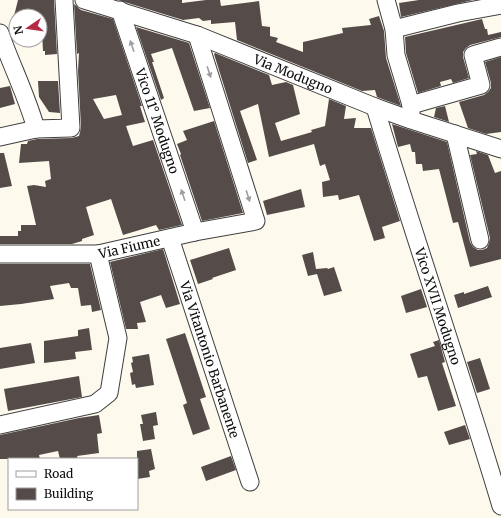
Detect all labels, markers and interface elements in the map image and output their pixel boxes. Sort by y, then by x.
north arrow [8,8,48,48]
text: N [10,24,26,36]
one-way arrow [128,39,134,51]
street label: Via Modugno [250,50,335,98]
street label: Vico 11° Modugno [131,65,183,176]
one-way arrow [206,66,212,78]
one-way arrow [180,189,186,201]
one-way arrow [246,190,252,202]
street label: Via Fiume [96,232,162,262]
street label: Vico XVII Modugno [411,245,465,367]
street label: Via Vitantonio Barbanente [176,278,244,440]
legend [8,458,138,510]
text: Road [44,466,73,481]
text: Building [44,486,94,501]

